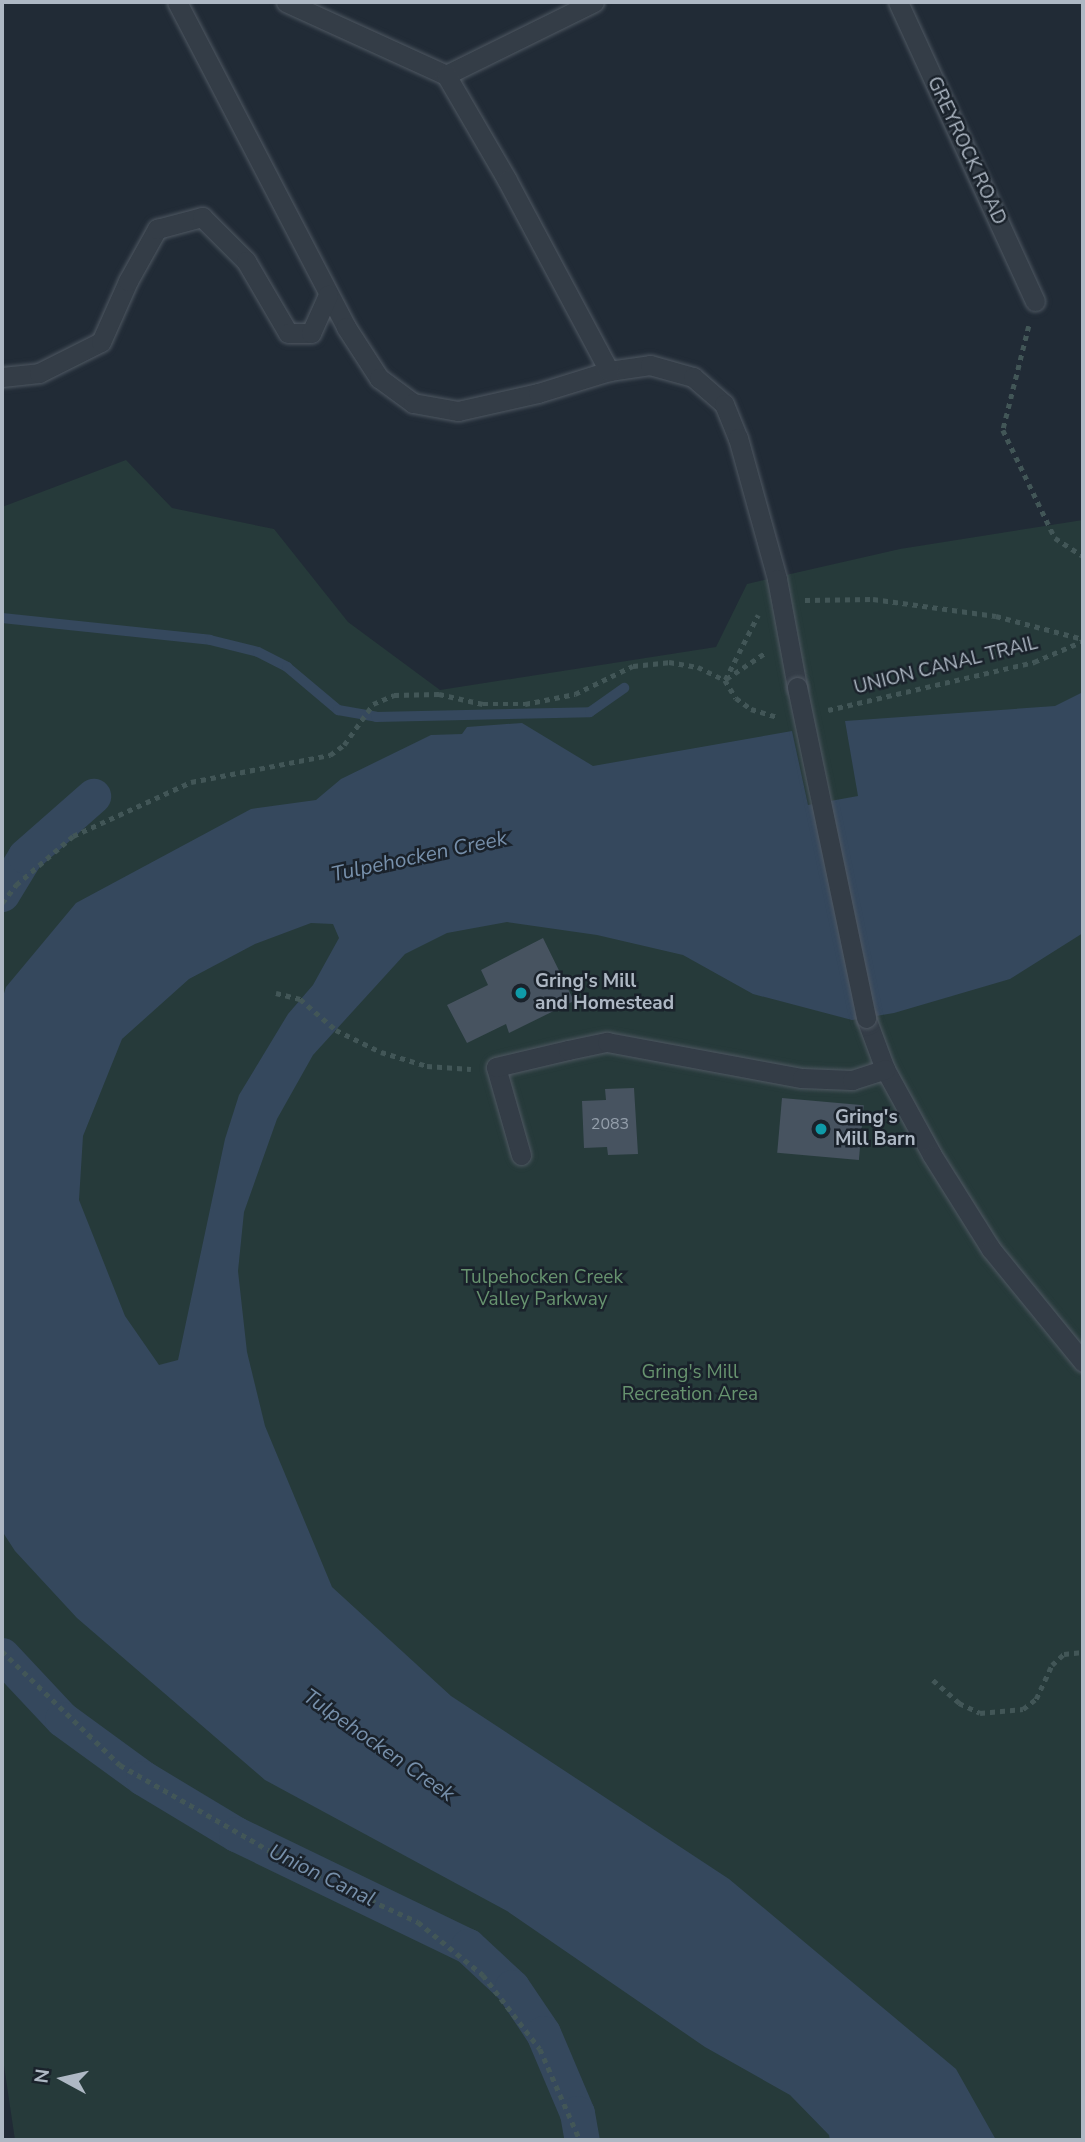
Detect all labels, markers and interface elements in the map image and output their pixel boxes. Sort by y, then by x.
street label: GREYROCK ROAD [922,73,1010,229]
street label: UNION CANAL TRAIL [852,632,1040,700]
water label: Tulpehocken Creek [329,825,509,887]
place label: Gring's Mill and Homestead [535,971,674,1015]
marker: Gring's Mill and Homestead [513,985,529,1001]
place label: Gring's Mill Barn [835,1107,916,1151]
house number: 2083 [591,1114,629,1134]
marker: Gring's Mill Barn [813,1121,829,1137]
park label: Tulpehocken Creek Valley Parkway [461,1267,623,1311]
park label: Gring's Mill Recreation Area [622,1362,758,1406]
water label: Tulpehocken Creek [298,1683,460,1807]
water label: Union Canal [265,1838,379,1912]
north arrow [28,2044,98,2114]
text: N [28,2067,56,2085]

